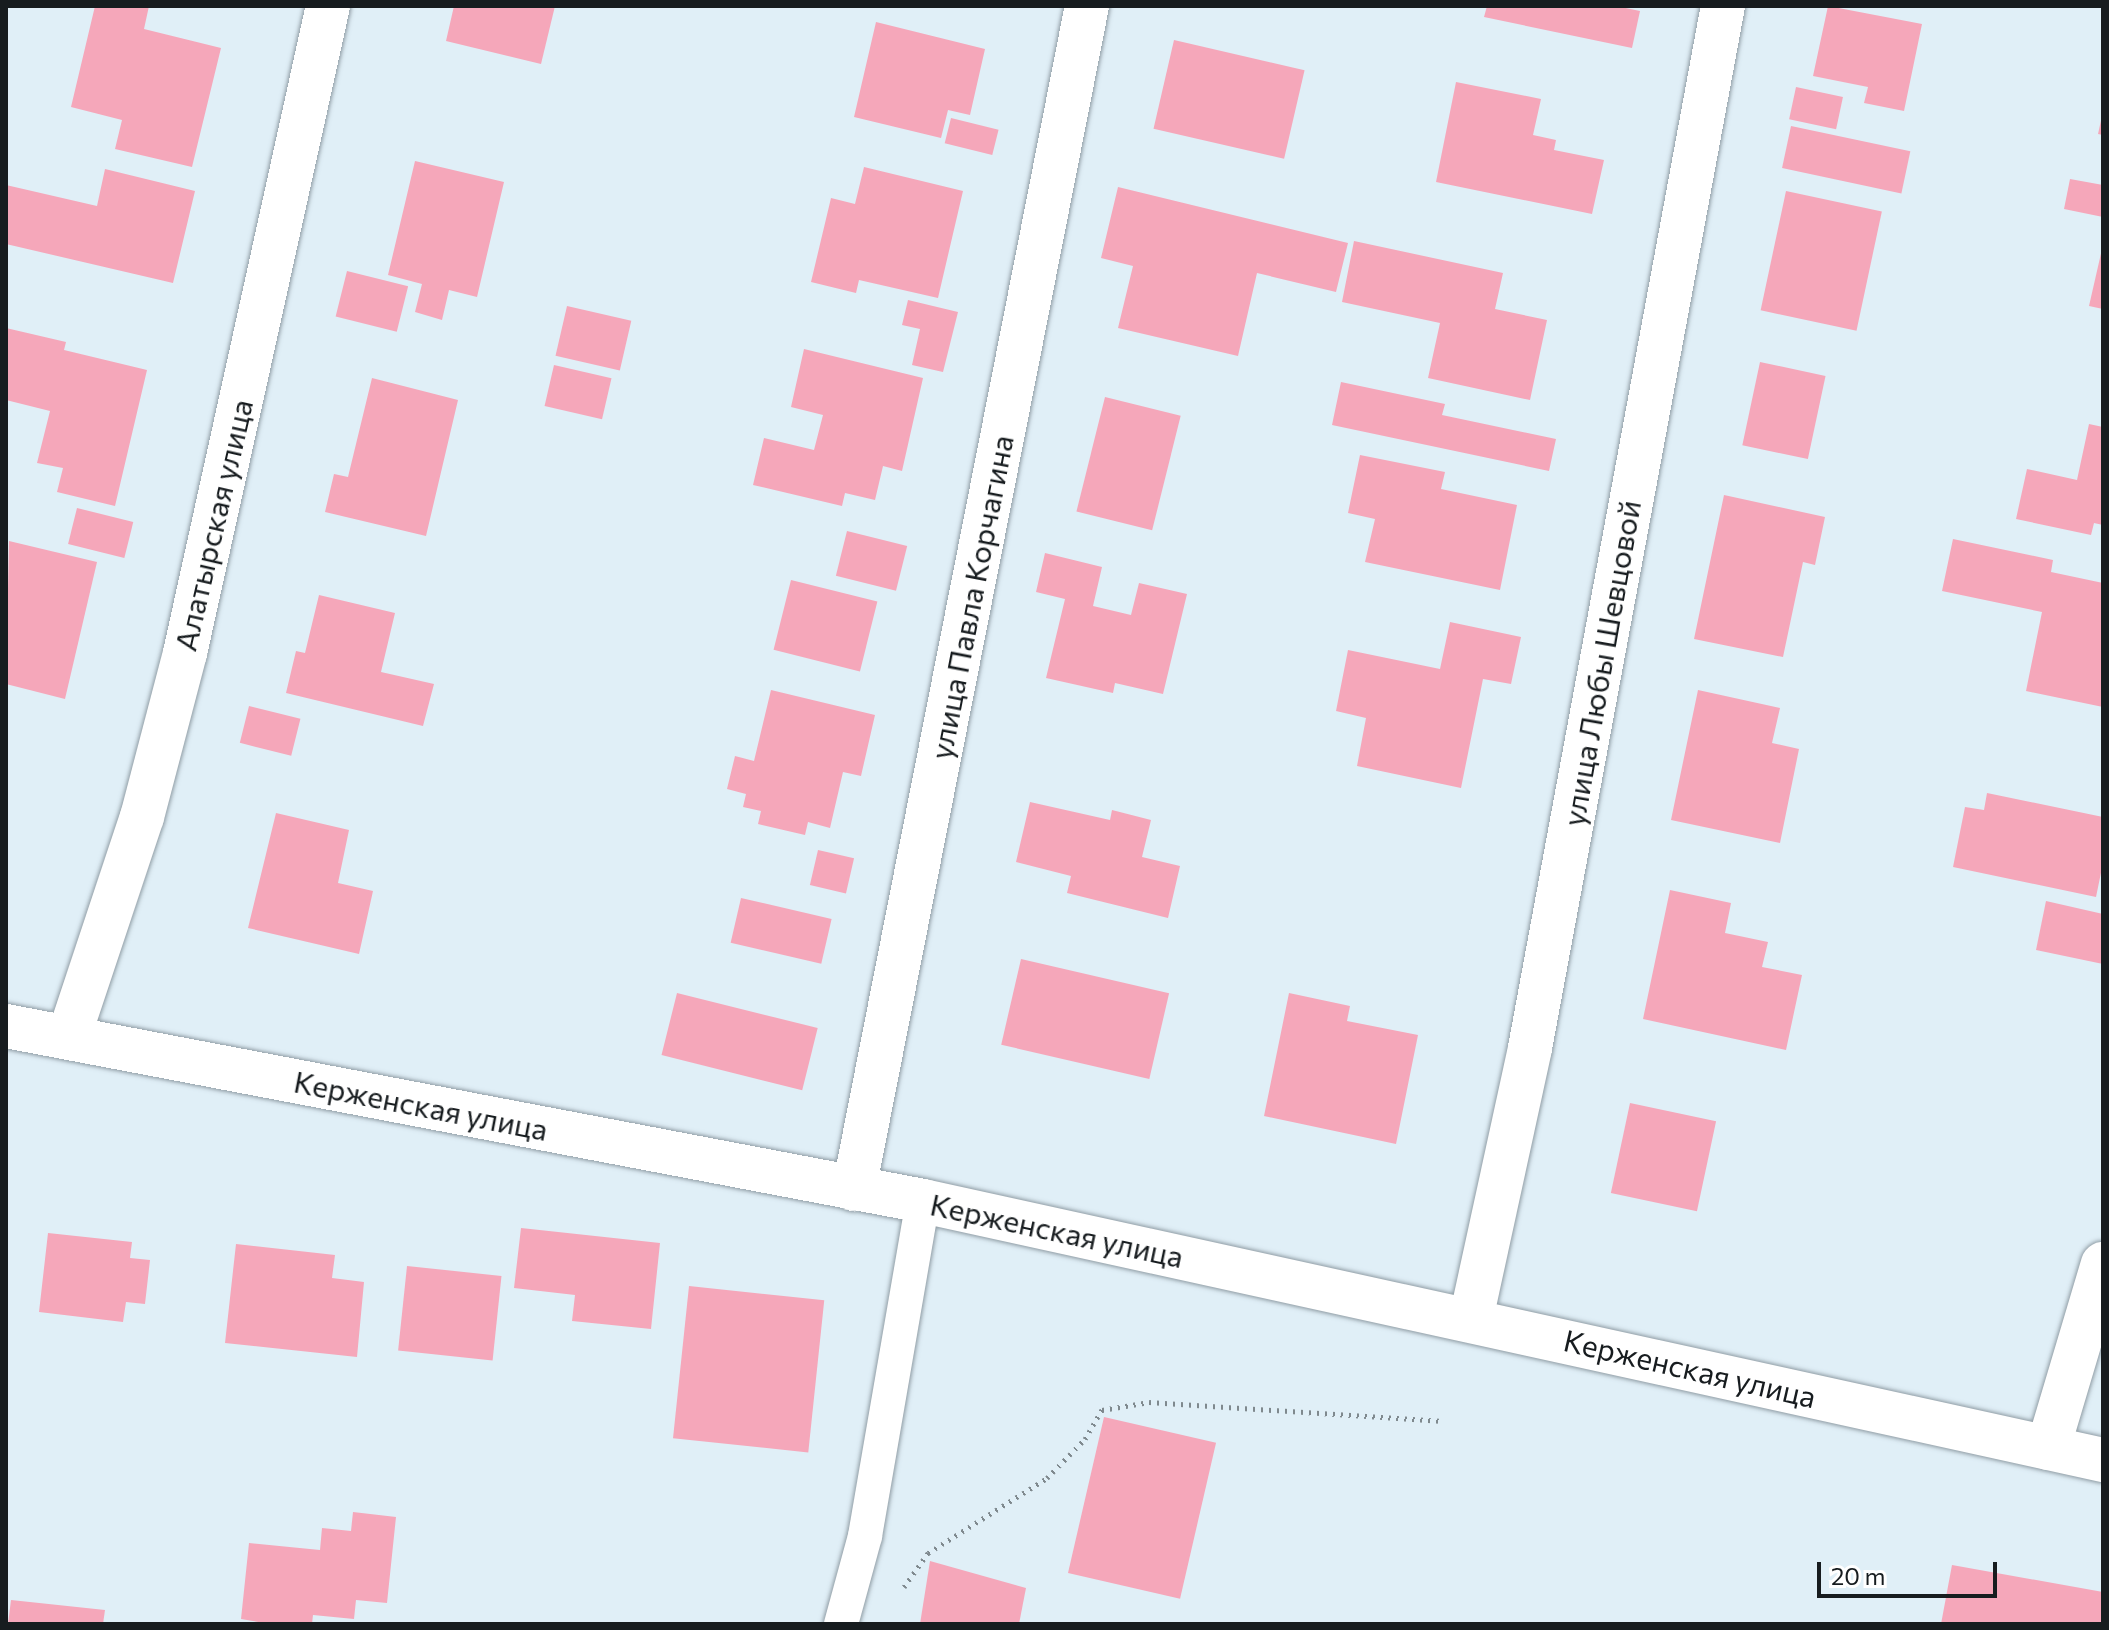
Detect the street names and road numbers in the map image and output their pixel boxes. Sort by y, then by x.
street label: Алатырская улица [167,396,259,654]
street label: улица Павла Корчагина [922,432,1020,762]
street label: улица Любы Шевцовой [1555,497,1647,829]
street label: Керженская улица [291,1063,551,1147]
street label: Керженская улица [927,1186,1187,1274]
street label: Керженская улица [1560,1321,1820,1415]

